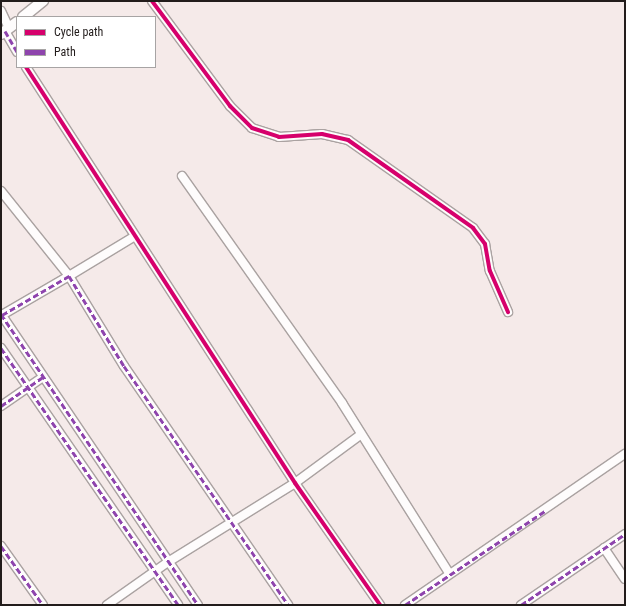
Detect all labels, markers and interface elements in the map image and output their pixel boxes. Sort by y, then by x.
legend [16,16,156,68]
text: Cycle path [54,25,103,39]
text: Path [54,45,76,59]

